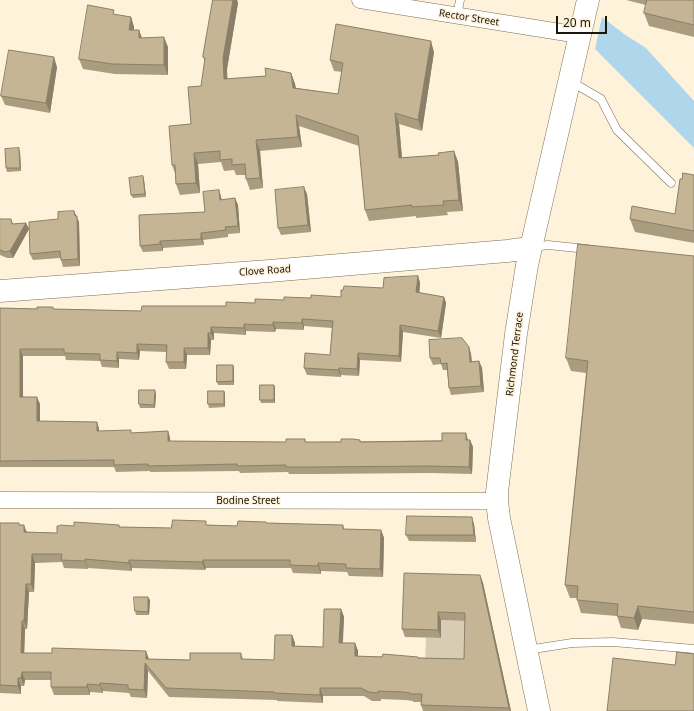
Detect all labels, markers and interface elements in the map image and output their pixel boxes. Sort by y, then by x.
street label: Rector Street [438,7,500,29]
scale bar [558,8,609,34]
text: 20 m [563,14,591,31]
street label: Clove Road [239,263,291,279]
street label: Richmond Terrace [504,311,526,397]
street label: Bodine Street [216,495,280,507]

